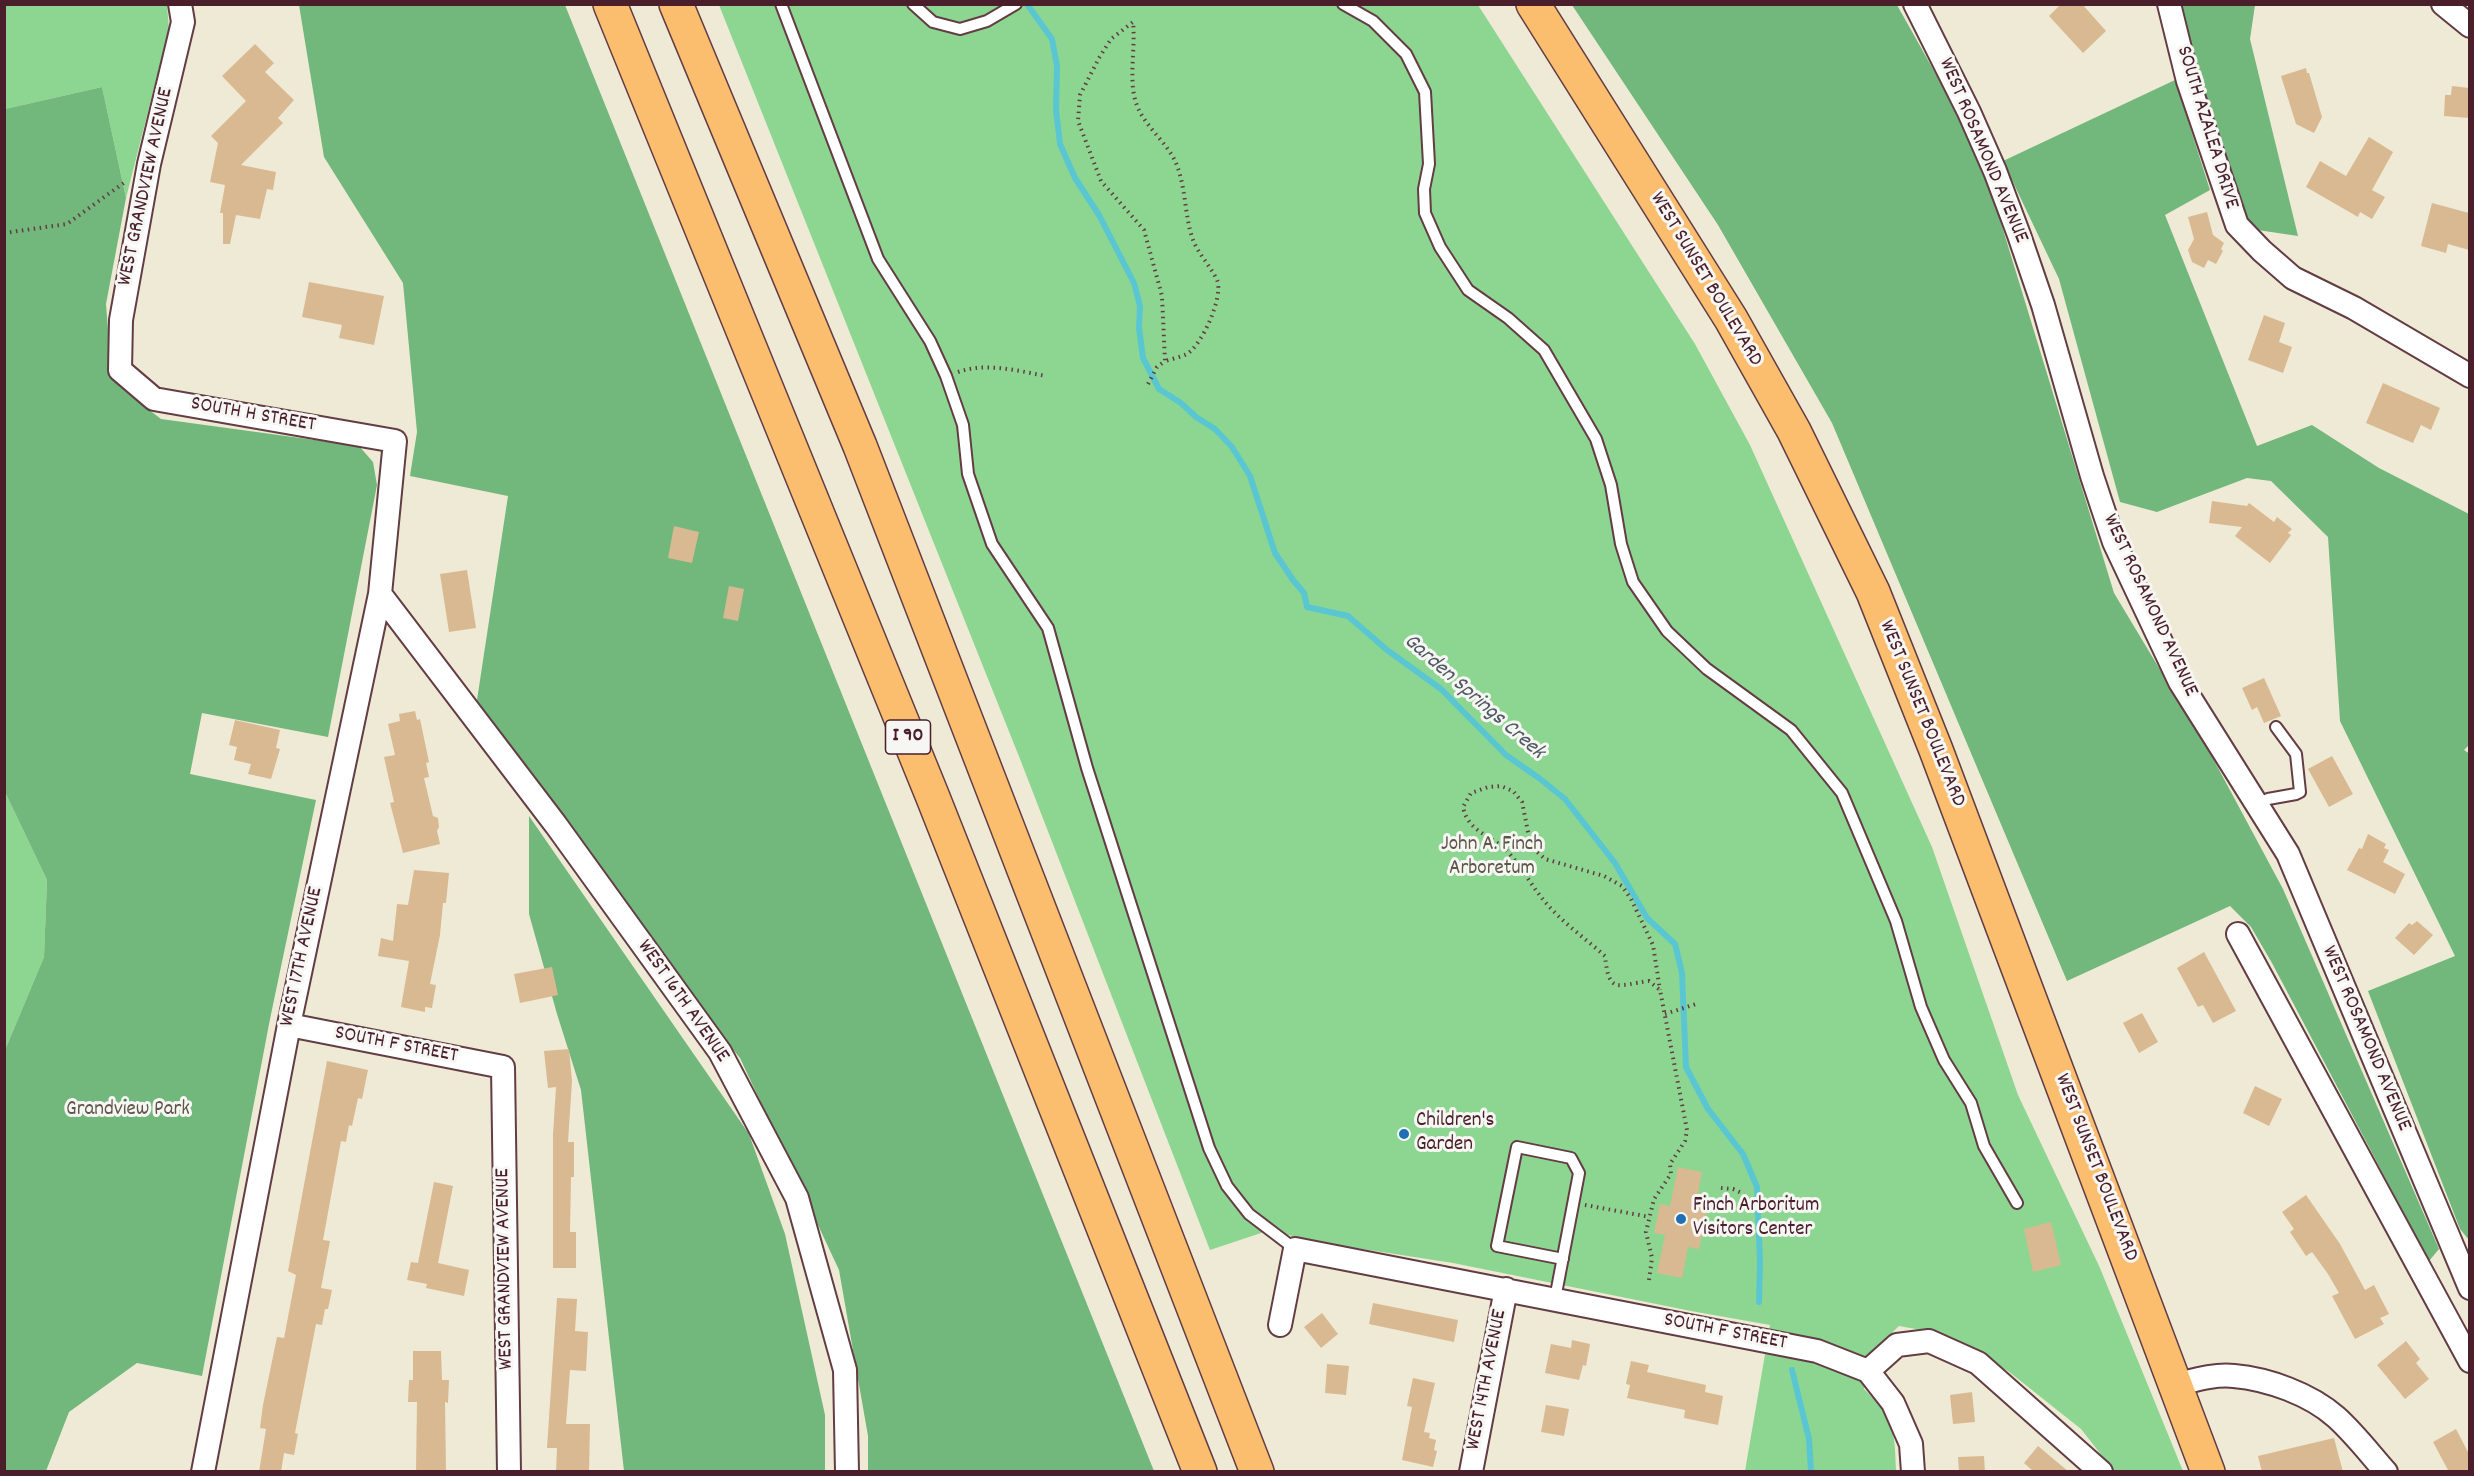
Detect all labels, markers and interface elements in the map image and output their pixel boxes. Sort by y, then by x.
street label: SOUTH AZALEA DRIVE [2169,43,2243,213]
street label: WEST ROSAMOND AVENUE [1932,55,2032,247]
street label: WEST GRANDVIEW AVENUE [114,86,180,288]
street label: WEST SUNSET BOULEVARD [1643,188,1767,372]
street label: SOUTH H STREET [189,393,317,439]
street label: WEST ROSAMOND AVENUE [2096,511,2202,701]
street label: WEST SUNSET BOULEVARD [1872,617,1970,811]
water label: Garden Springs Creek [1397,630,1549,766]
road number: I 90 [886,720,930,754]
park label: John A. Finch Arboretum [1441,833,1543,883]
street label: WEST 17TH AVENUE [276,885,330,1029]
street label: WEST 16TH AVENUE [630,936,734,1068]
street label: WEST ROSAMOND AVENUE [2315,943,2415,1135]
street label: SOUTH F STREET [332,1022,460,1070]
street label: WEST SUNSET BOULEVARD [2048,1071,2142,1265]
park label: Grandview Park [66,1098,190,1124]
place label: Children's Garden [1416,1109,1494,1159]
marker: Children's Garden [1397,1127,1411,1141]
street label: WEST GRANDVIEW AVENUE [492,1168,520,1370]
place label: Finch Arboritum Visitors Center [1693,1194,1819,1244]
marker: Finch Arboritum Visitors Center [1674,1212,1688,1226]
street label: WEST 14TH AVENUE [1462,1308,1514,1452]
street label: SOUTH F STREET [1661,1309,1789,1357]

